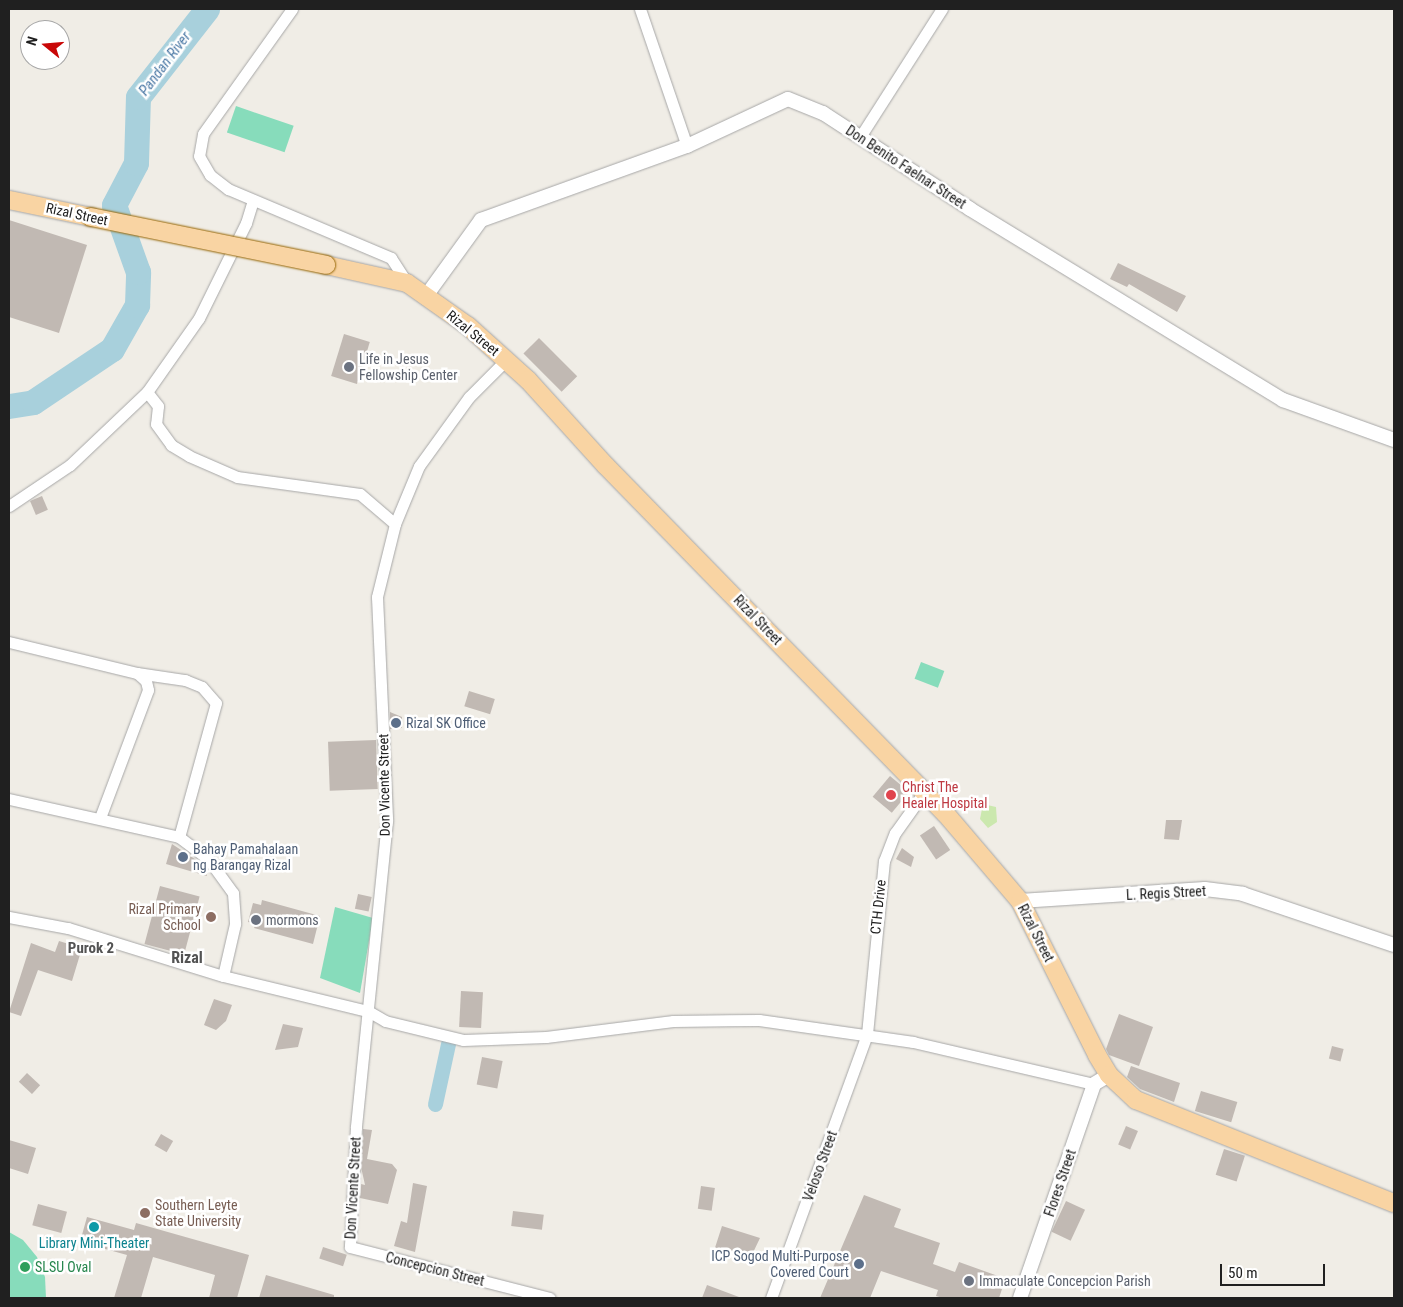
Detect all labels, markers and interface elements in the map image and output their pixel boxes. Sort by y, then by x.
north arrow [20,20,70,70]
water label: Pandan River [135,29,195,99]
text: N [23,34,41,47]
street label: Don Benito Faelnar Street [843,122,969,212]
street label: Rizal Street [45,199,109,229]
street label: Rizal Street [443,307,503,359]
place label: Life in Jesus Fellowship Center [359,351,457,384]
marker: Life in Jesus Fellowship Center [343,361,355,373]
street label: Rizal Street [730,592,786,648]
place label: Rizal SK Office [406,715,486,731]
marker: Rizal SK Office [390,717,402,729]
street label: Don Vicente Street [375,734,393,836]
place label: Christ The Healer Hospital [902,779,987,812]
marker: Christ The Healer Hospital [884,788,898,802]
place label: Bahay Pamahalaan ng Barangay Rizal [193,841,298,874]
marker: Bahay Pamahalaan ng Barangay Rizal [177,851,189,863]
street label: CTH Drive [867,879,889,935]
street label: L. Regis Street [1126,883,1206,903]
place label: Rizal Primary School [128,901,201,934]
street label: Rizal Street [1014,901,1058,965]
marker: Rizal Primary School [205,911,217,923]
place label: mormons [266,912,319,928]
marker: mormons [250,914,262,926]
district label: Purok 2 [68,940,114,958]
district label: Rizal [171,948,203,968]
street label: Veloso Street [799,1128,841,1204]
street label: Don Vicente Street [342,1136,364,1240]
street label: Flores Street [1041,1147,1079,1219]
place label: Southern Leyte State University [155,1197,241,1230]
marker: Southern Leyte State University [139,1207,151,1219]
marker: Library Mini-Theater [88,1221,100,1233]
place label: Library Mini-Theater [39,1235,149,1251]
place label: ICP Sogod Multi-Purpose Covered Court [711,1248,849,1280]
street label: Concepcion Street [384,1249,486,1289]
scale bar [1223,1254,1328,1286]
marker: ICP Sogod Multi-Purpose Covered Court [853,1258,865,1270]
place label: SLSU Oval [35,1259,91,1275]
marker: SLSU Oval [19,1261,31,1273]
text: 50 m [1228,1264,1258,1282]
place label: Immaculate Concepcion Parish [979,1273,1151,1289]
marker: Immaculate Concepcion Parish [963,1275,975,1287]

